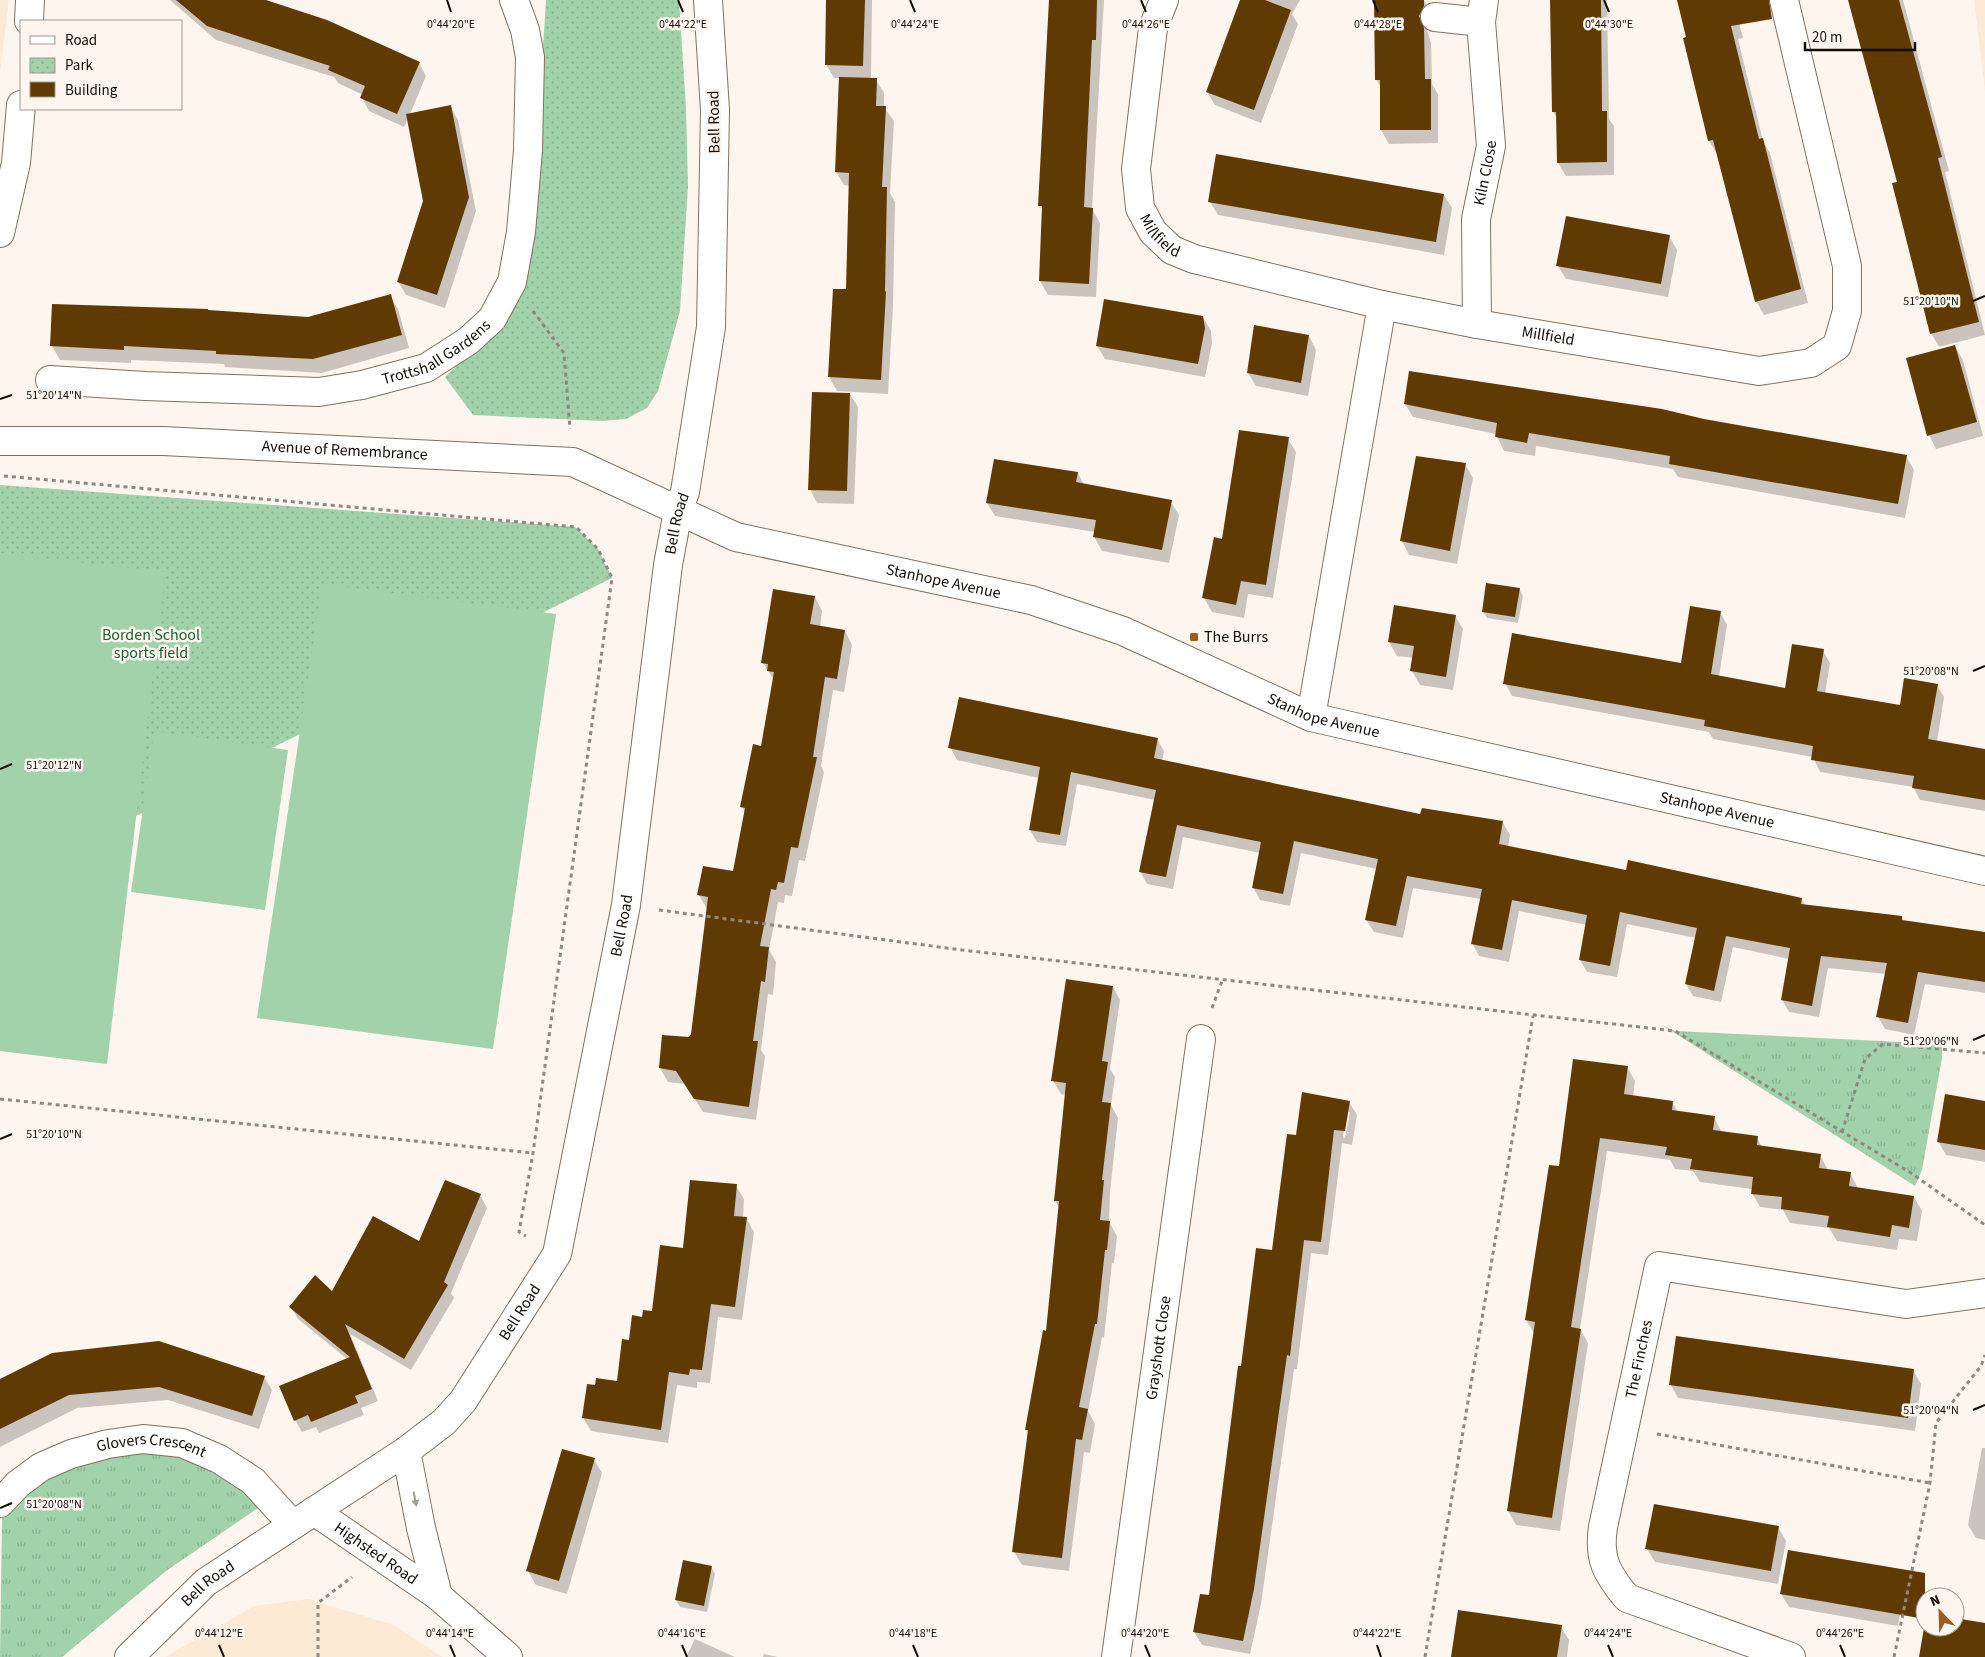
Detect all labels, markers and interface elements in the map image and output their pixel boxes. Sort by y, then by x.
text: 0°44'20"E [427,16,475,33]
text: 0°44'22"E [659,16,707,33]
text: 0°44'24"E [891,16,939,33]
text: 0°44'26"E [1122,16,1170,33]
text: 0°44'28"E [1354,16,1402,33]
text: 0°44'30"E [1585,16,1633,33]
legend [20,20,182,110]
scale bar [1805,20,1915,52]
text: 20 m [1812,27,1842,48]
text: Road [65,30,97,51]
text: Park [65,55,94,76]
text: Building [65,80,118,101]
street label: Bell Road [702,90,726,154]
street label: Kiln Close [1468,140,1502,207]
street label: Millfield [1134,210,1183,263]
text: 51°20'10"N [1903,293,1959,310]
street label: Trottshall Gardens [379,314,496,390]
street label: Millfield [1520,321,1576,351]
text: 51°20'14"N [26,387,82,404]
street label: Avenue of Remembrance [261,435,428,466]
street label: Bell Road [659,489,695,556]
street label: Stanhope Avenue [884,558,1003,604]
park label: Borden School sports field [102,624,200,664]
place label: The Burrs [1204,626,1269,648]
marker: The Burrs [1188,631,1200,643]
text: 51°20'08"N [1903,663,1959,680]
street label: Stanhope Avenue [1264,687,1382,743]
text: 51°20'12"N [26,757,82,774]
street label: Stanhope Avenue [1658,786,1777,834]
street label: Bell Road [605,893,638,959]
text: 51°20'06"N [1903,1033,1959,1050]
text: 51°20'10"N [26,1126,82,1143]
street label: Bell Road [493,1280,546,1345]
street label: Grayshott Close [1140,1294,1177,1401]
street label: The Finches [1620,1318,1658,1400]
text: 51°20'04"N [1903,1402,1959,1419]
street label: Glovers Crescent [94,1428,210,1463]
one-way arrow [412,1491,420,1507]
text: 51°20'08"N [26,1496,82,1513]
street label: Highsted Road [330,1517,422,1590]
street label: Bell Road [176,1555,239,1612]
north arrow [1915,1587,1965,1637]
text: N [1927,1590,1944,1612]
text: 0°44'12"E [195,1625,243,1642]
text: 0°44'14"E [426,1625,474,1642]
text: 0°44'16"E [658,1625,706,1642]
text: 0°44'18"E [889,1625,937,1642]
text: 0°44'20"E [1121,1625,1169,1642]
text: 0°44'22"E [1353,1625,1401,1642]
text: 0°44'24"E [1584,1625,1632,1642]
text: 0°44'26"E [1816,1625,1864,1642]

